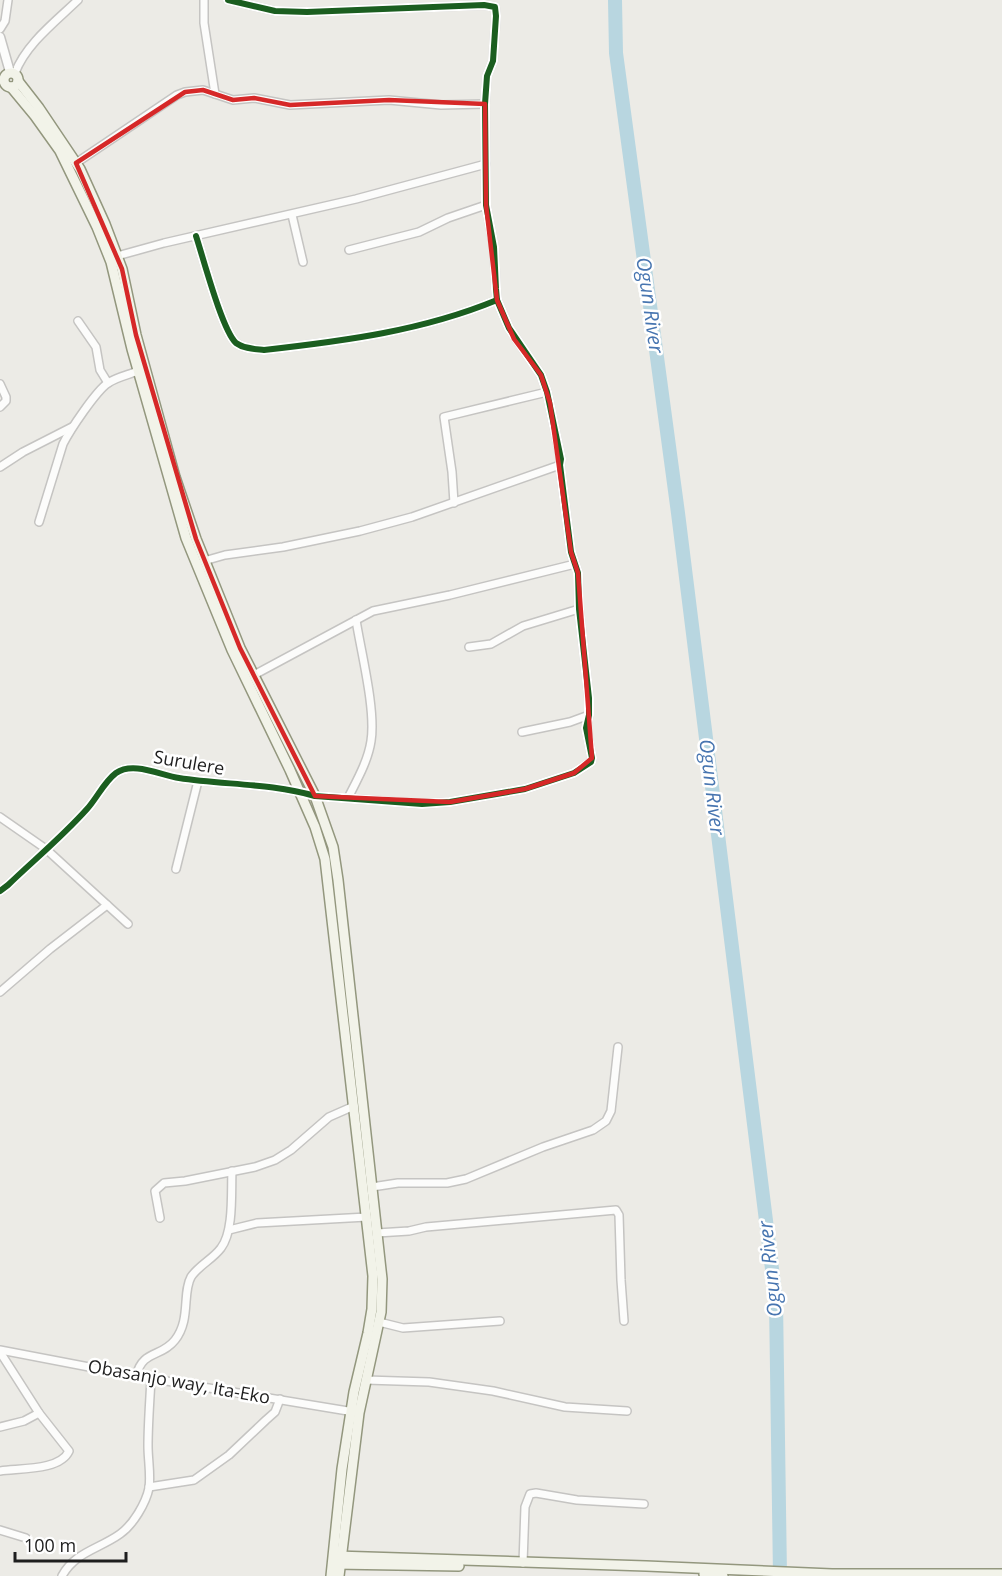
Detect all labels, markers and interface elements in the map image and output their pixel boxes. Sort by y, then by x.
water label: Ogun River [630,255,671,356]
water label: Ogun River [693,737,732,838]
street label: Surulere [152,744,226,780]
water label: Ogun River [751,1219,788,1318]
street label: Obasanjo way, Ita-Eko [86,1353,272,1409]
scale bar [15,1525,126,1563]
text: 100 m [24,1533,76,1557]

